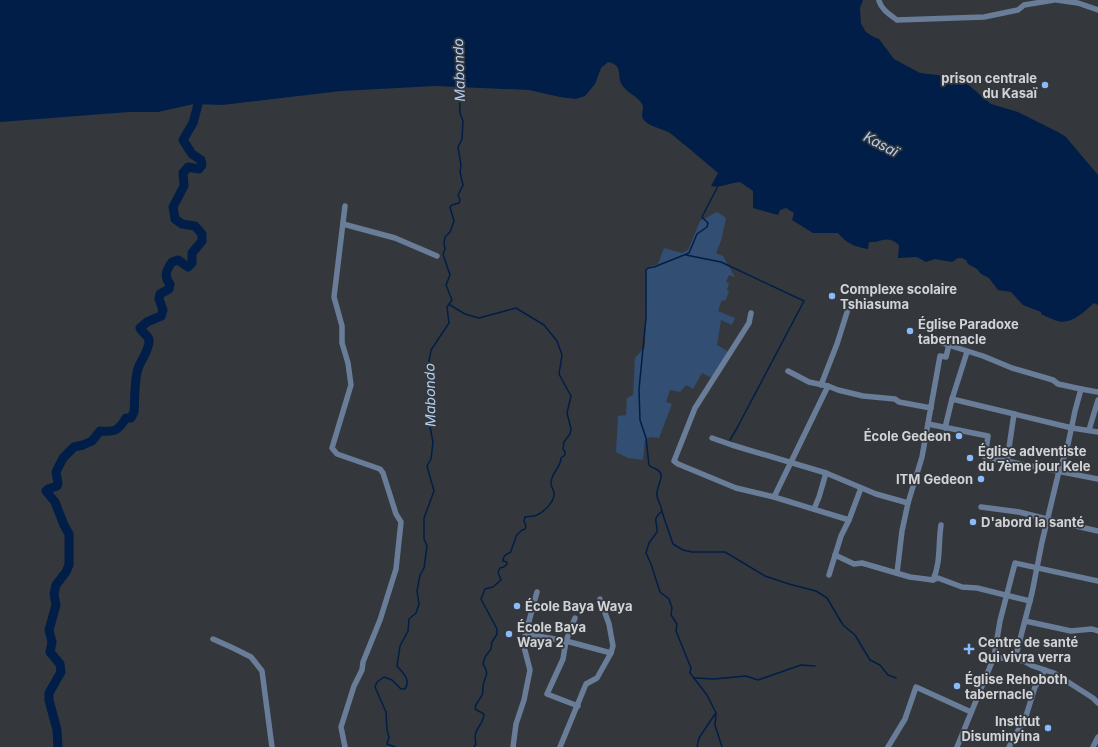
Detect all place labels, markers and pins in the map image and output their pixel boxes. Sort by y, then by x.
place label: prison centrale du Kasaï [941,70,1038,101]
marker: prison centrale du Kasaï [1040,80,1050,90]
place label: Complexe scolaire Tshiasuma [840,281,957,312]
marker: Complexe scolaire Tshiasuma [827,291,837,301]
place label: Église Paradoxe tabernacle [918,316,1019,347]
marker: Église Paradoxe tabernacle [905,326,915,336]
place label: École Gedeon [864,428,951,444]
marker: École Gedeon [954,431,964,441]
place label: Église adventiste du 7ème jour Kele [978,443,1091,474]
marker: Église adventiste du 7ème jour Kele [965,453,975,463]
place label: ITM Gedeon [896,471,973,487]
marker: ITM Gedeon [976,474,986,484]
place label: D'abord la santé [981,514,1084,530]
marker: D'abord la santé [968,517,978,527]
place label: École Baya Waya [525,598,632,614]
marker: École Baya Waya [512,601,522,611]
place label: École Baya Waya 2 [517,619,586,650]
marker: École Baya Waya 2 [504,629,514,639]
place label: Centre de santé Qui vivra verra [978,634,1079,665]
marker: Centre de santé Qui vivra verra [963,643,975,655]
place label: Église Rehoboth tabernacle [965,671,1068,702]
marker: Église Rehoboth tabernacle [952,681,962,691]
place label: Institut Disuminyina [961,713,1040,744]
marker: Institut Disuminyina [1043,723,1053,733]

